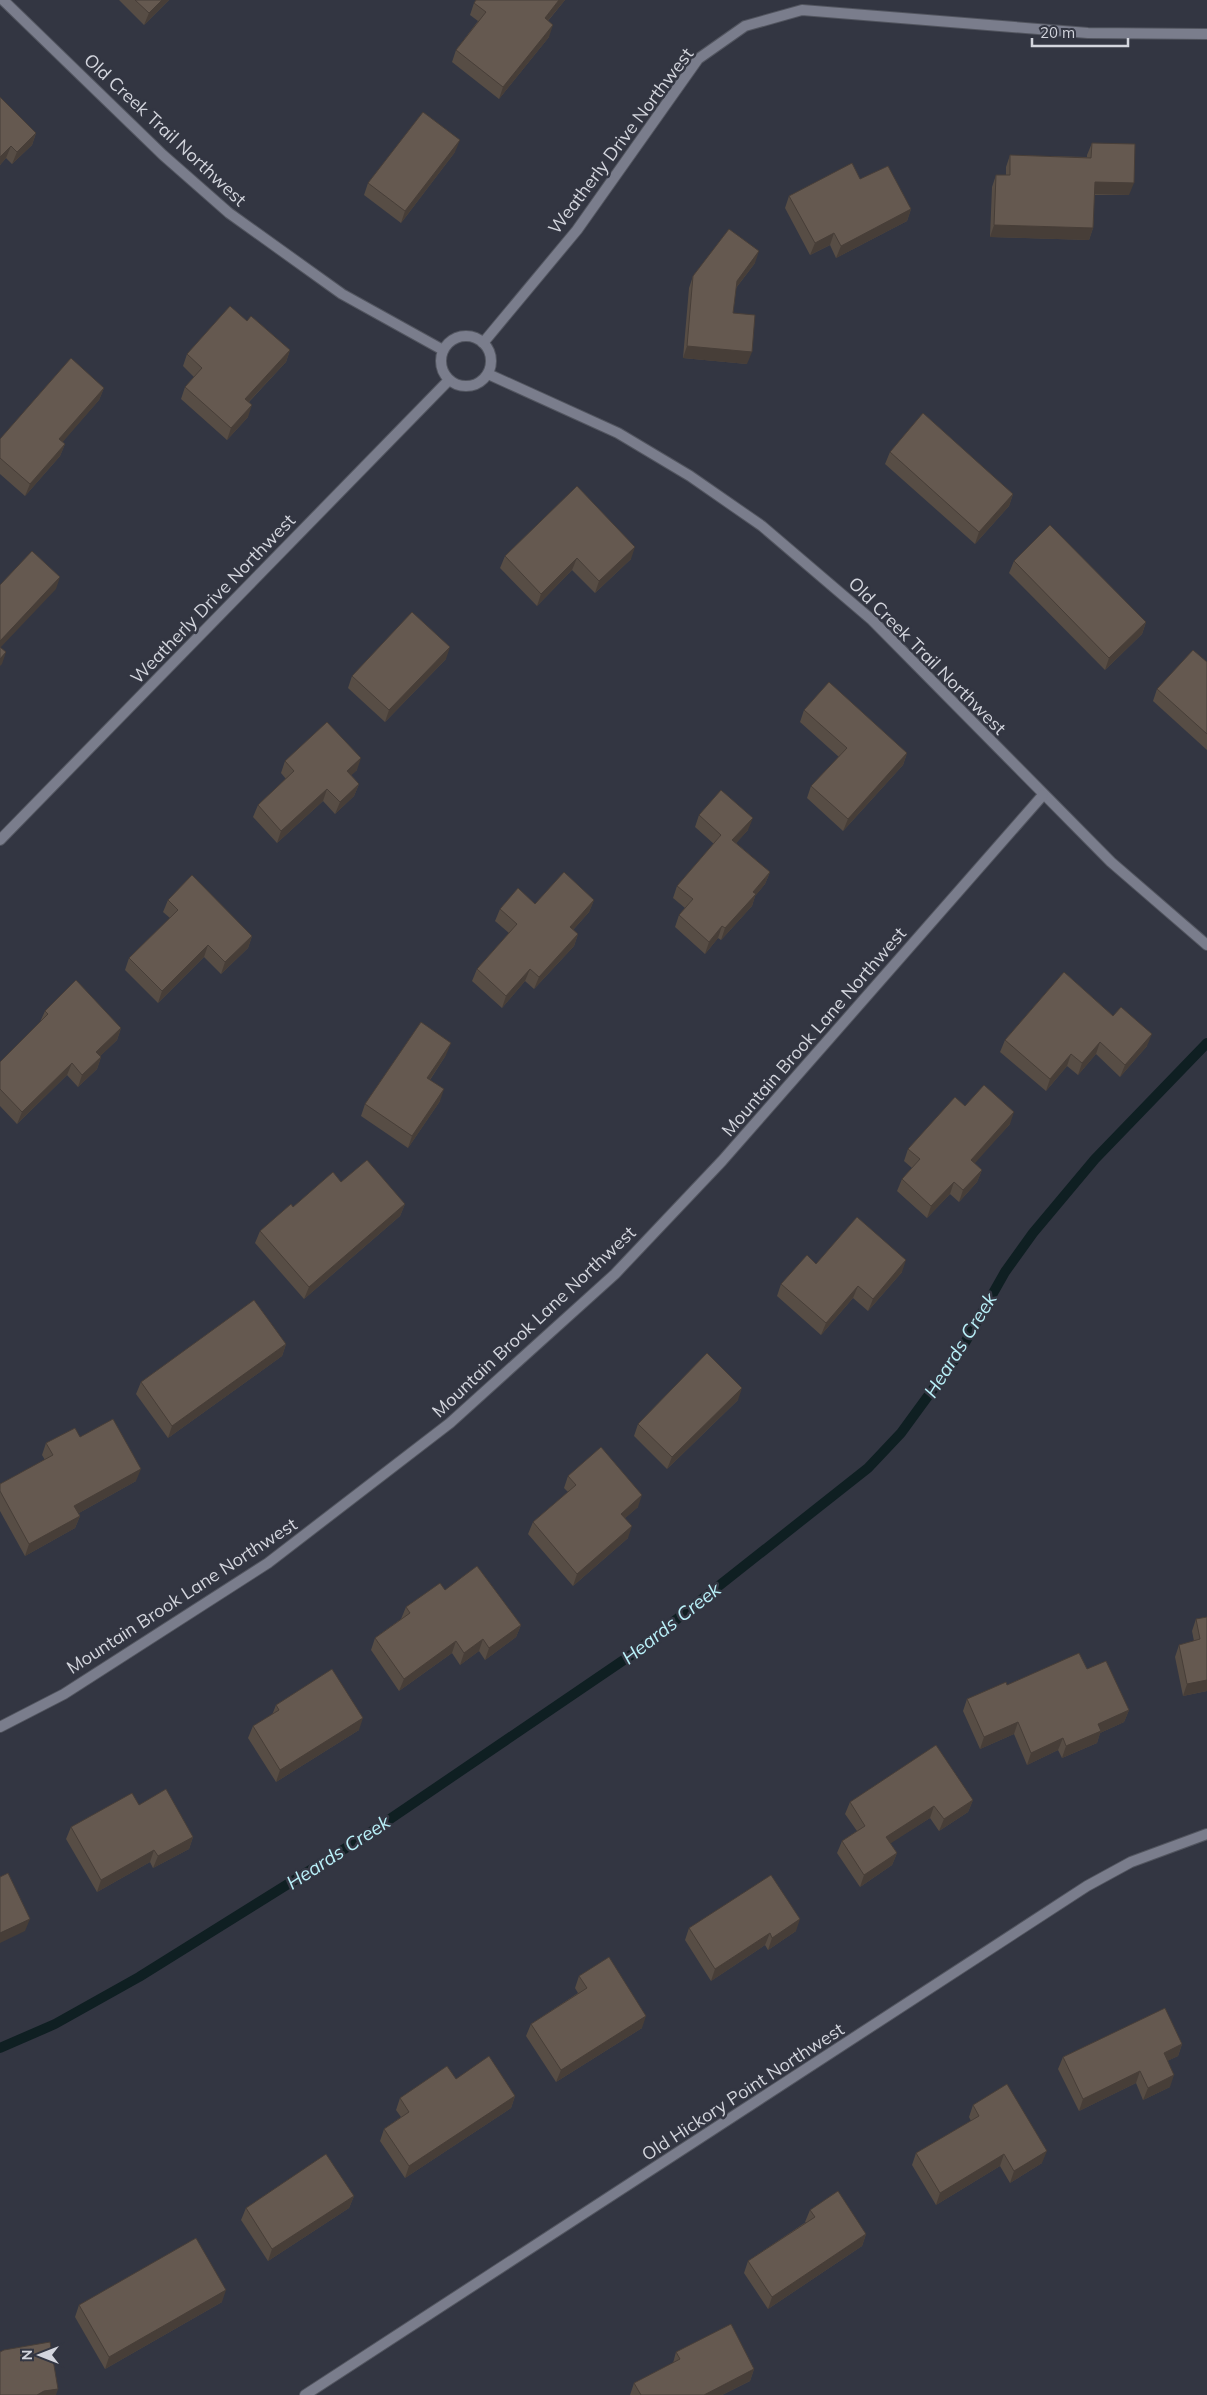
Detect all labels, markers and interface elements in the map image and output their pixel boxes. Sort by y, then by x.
scale bar [1032,15,1128,47]
text: 20 m [1040,23,1075,42]
street label: Weatherly Drive Northwest [543,43,698,238]
street label: Old Creek Trail Northwest [79,48,251,211]
street label: Weatherly Drive Northwest [125,509,300,688]
street label: Old Creek Trail Northwest [844,572,1011,739]
street label: Mountain Brook Lane Northwest [716,922,911,1141]
street label: Mountain Brook Lane Northwest [427,1221,640,1422]
water label: Heards Creek [918,1287,1002,1402]
street label: Mountain Brook Lane Northwest [62,1512,301,1679]
water label: Heards Creek [617,1576,726,1669]
water label: Heards Creek [282,1809,395,1894]
street label: Old Hickory Point Northwest [637,2017,848,2166]
north arrow [15,2330,65,2380]
text: N [18,2350,36,2360]

